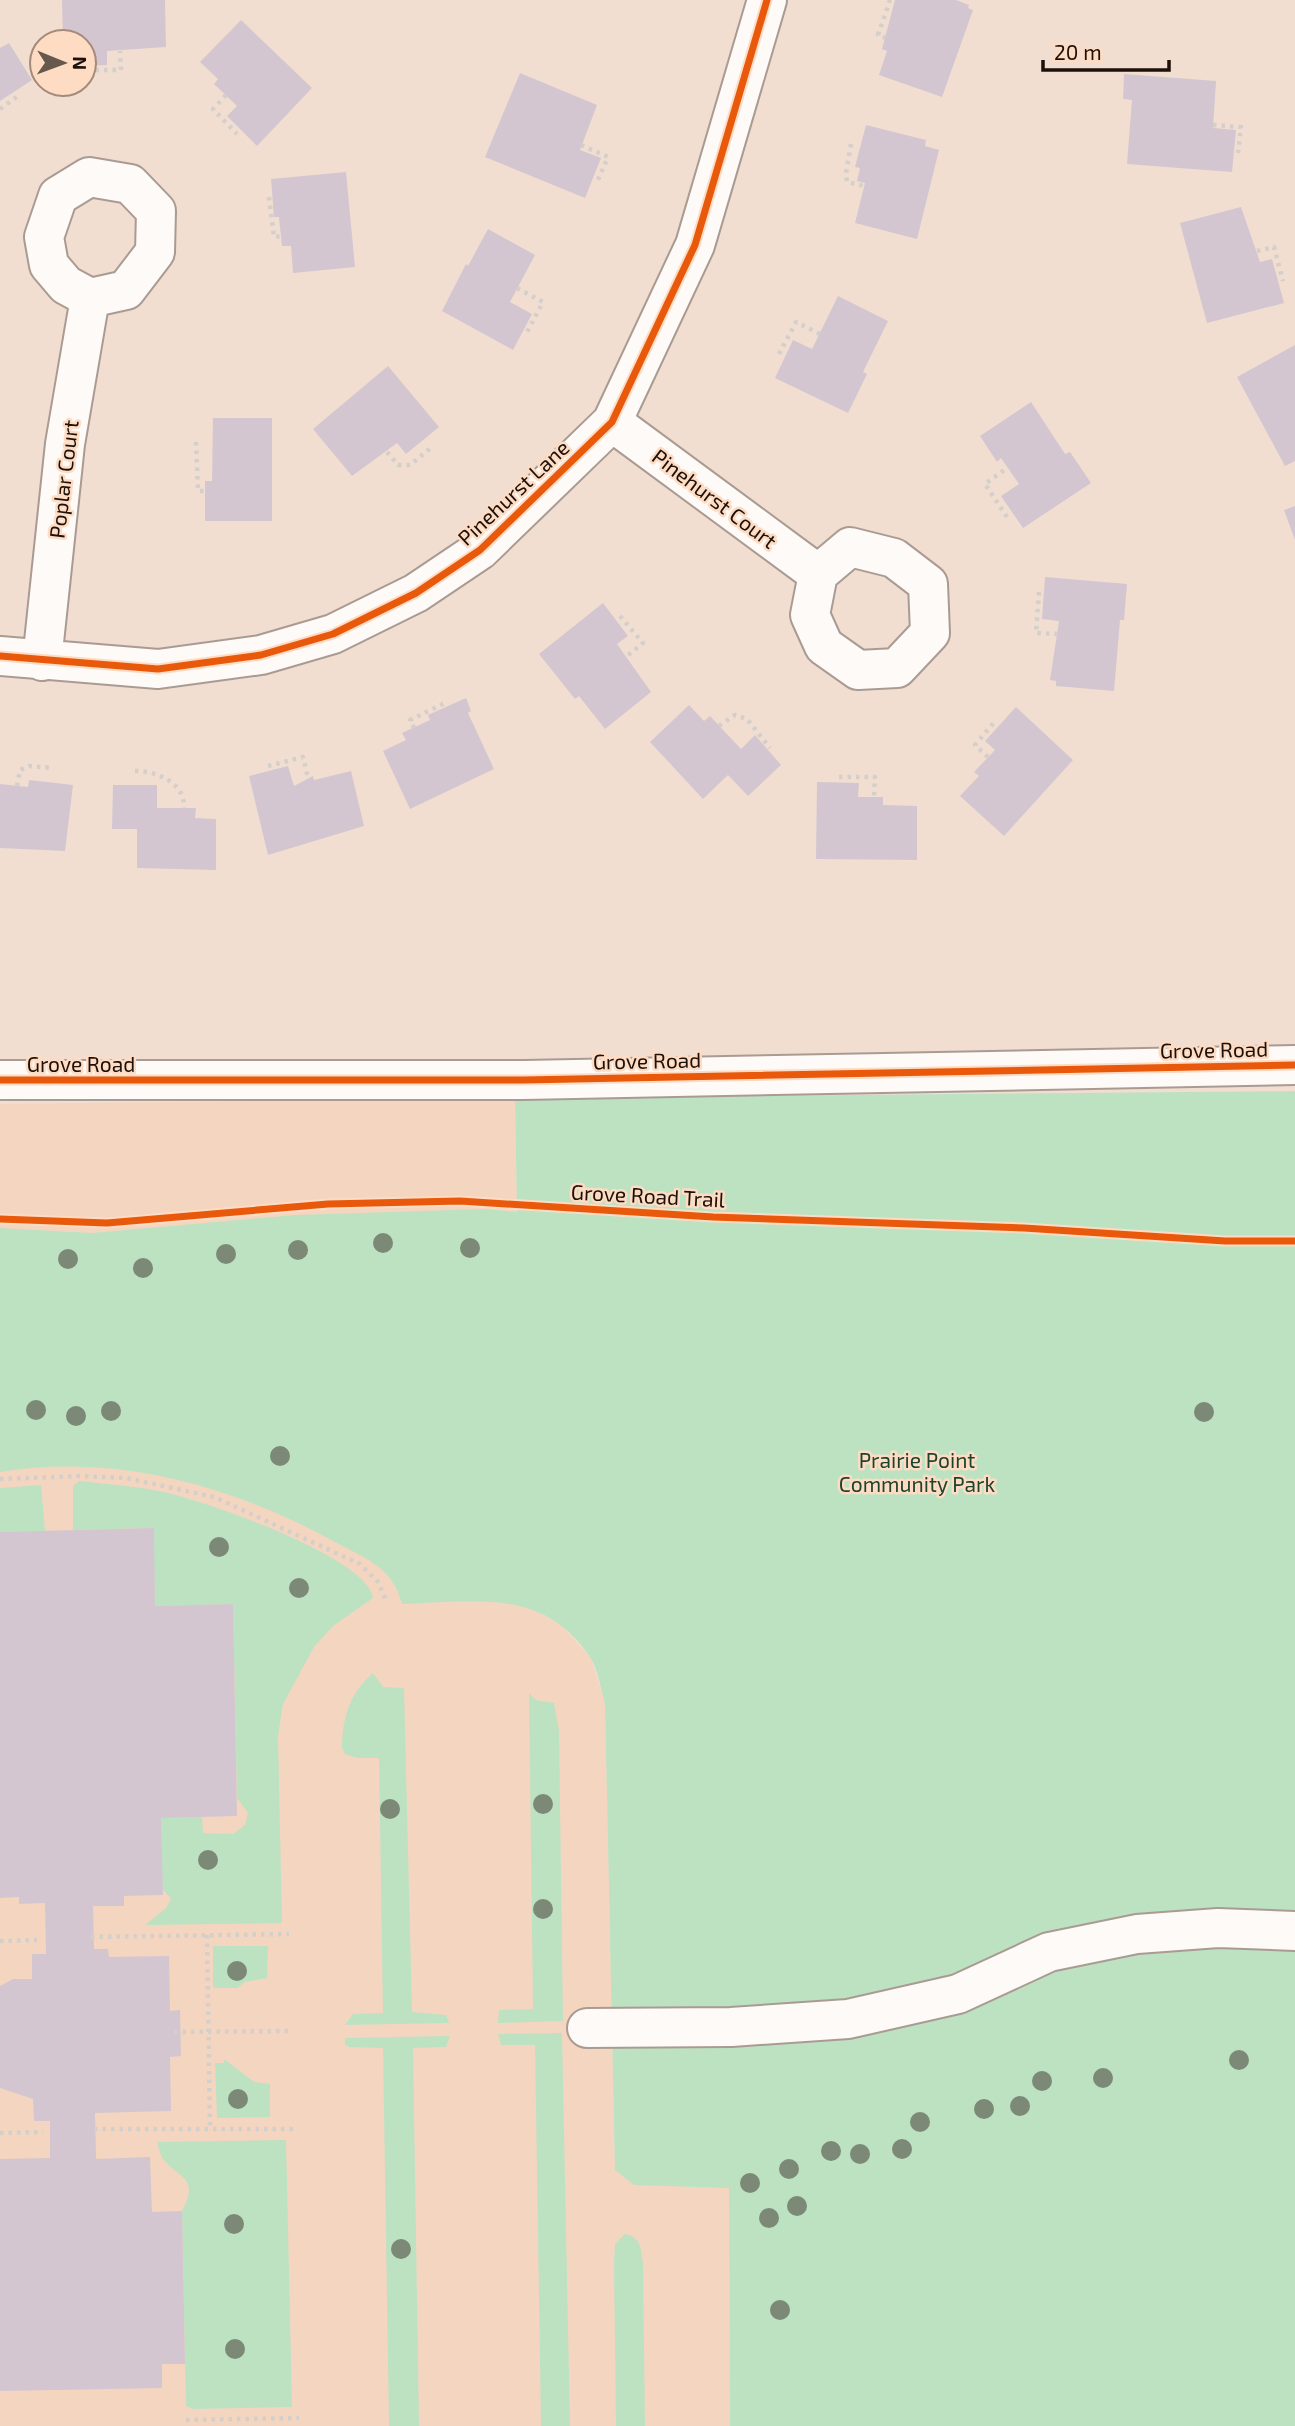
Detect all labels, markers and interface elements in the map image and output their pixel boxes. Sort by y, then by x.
north arrow [28,28,98,98]
scale bar [1043,28,1169,72]
text: 20 m [1054,39,1102,64]
text: N [69,56,92,70]
street label: Poplar Court [43,418,83,540]
street label: Pinehurst Lane [452,434,574,550]
street label: Pinehurst Court [648,443,782,553]
street label: Grove Road [1160,1036,1268,1062]
street label: Grove Road [593,1047,701,1073]
street label: Grove Road [27,1051,135,1076]
street label: Grove Road Trail [570,1178,726,1212]
park label: Prairie Point Community Park [839,1447,995,1496]

